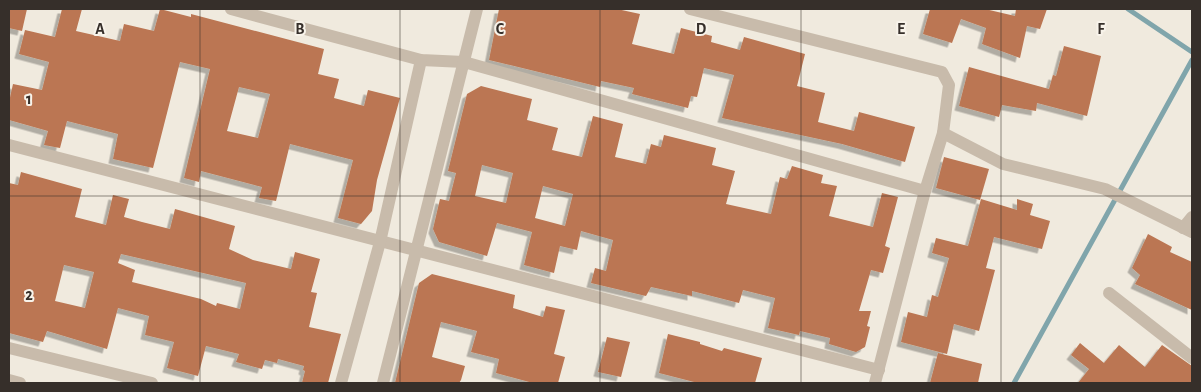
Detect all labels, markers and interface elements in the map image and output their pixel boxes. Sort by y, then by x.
text: A [95,21,105,37]
text: B [295,21,305,37]
text: C [496,21,505,37]
text: D [696,21,707,37]
text: E [897,21,905,37]
text: F [1097,21,1105,37]
text: 1 [26,91,32,107]
text: 2 [25,287,33,303]

